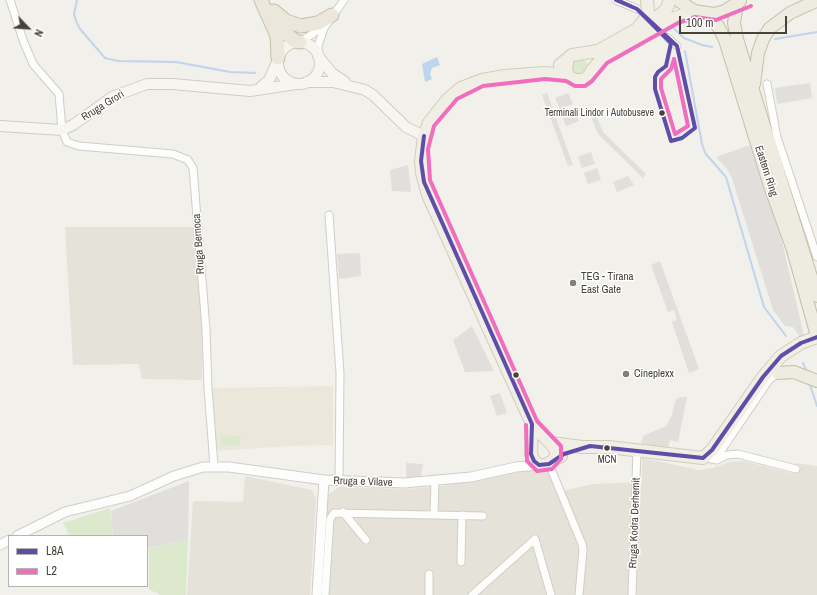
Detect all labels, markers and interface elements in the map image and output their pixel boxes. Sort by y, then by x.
north arrow [8,8,48,48]
scale bar [681,8,789,34]
text: 100 m [686,15,713,31]
text: N [31,27,47,39]
street label: Rruga Grori [79,88,127,124]
place label: Terminali Lindor i Autobuseve [545,107,654,119]
marker: Terminali Lindor i Autobuseve [657,108,667,118]
street label: Eastern Ring [752,144,780,198]
street label: Rruga Bernoca [190,213,208,275]
place label: TEG - Tirana East Gate [581,270,633,296]
marker: TEG - Tirana East Gate [568,278,578,288]
place label: Cineplexx [634,367,674,381]
marker: Cineplexx [621,369,631,379]
unlabelled marker [511,370,521,380]
marker: MCN [602,443,612,453]
place label: MCN [598,454,616,466]
street label: Rruga e Vilave [333,474,393,490]
street label: Rruga Kodra Derhemit [627,477,643,569]
legend [8,535,148,587]
text: L8A [46,543,64,559]
text: L2 [46,563,57,579]

